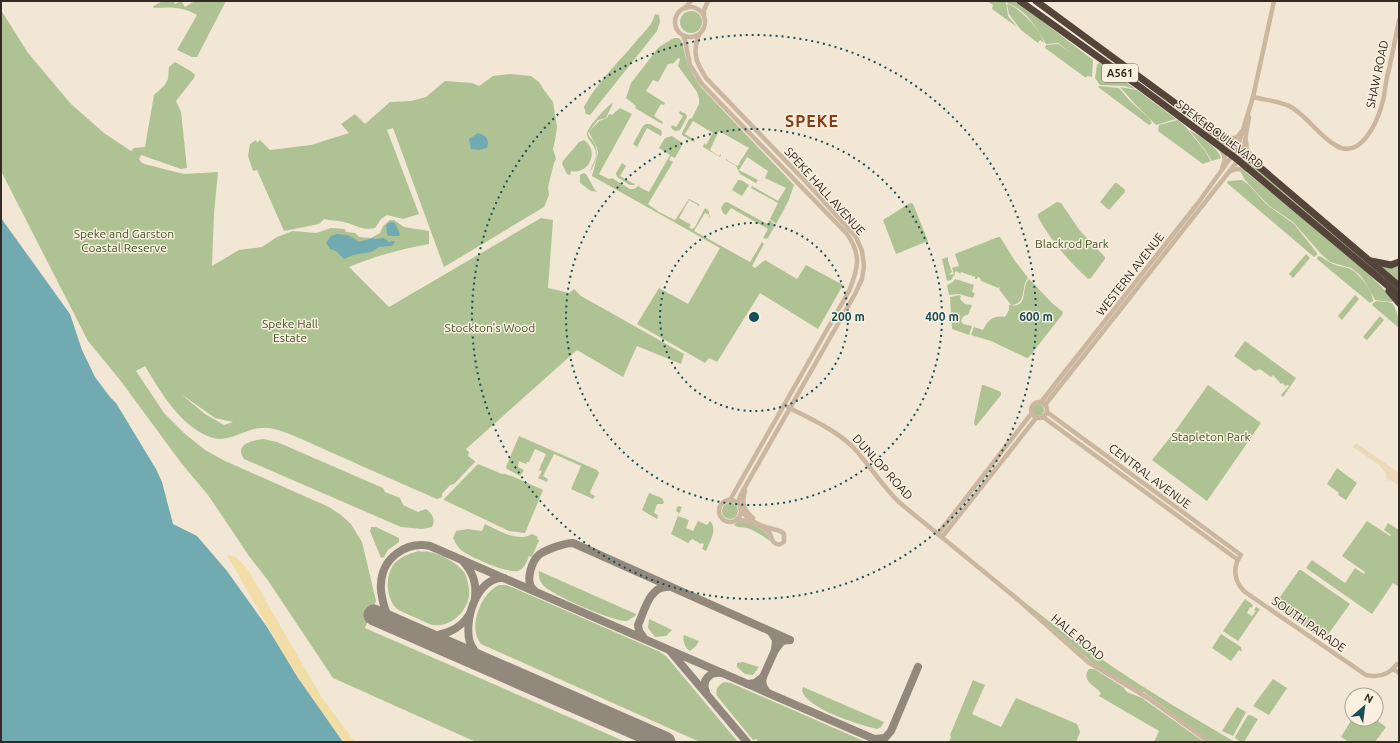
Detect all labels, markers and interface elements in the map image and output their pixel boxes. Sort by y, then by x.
street label: SHAW ROAD [1363,39,1391,109]
road number: A561 [1102,64,1138,82]
street label: SPEKE BOULEVARD [1174,97,1266,171]
district label: SPEKE [785,112,839,130]
street label: SPEKE HALL AVENUE [782,145,868,238]
park label: Speke and Garston Coastal Reserve [74,227,174,254]
street label: WESTERN AVENUE [1094,230,1166,318]
park label: Blackrod Park [1035,237,1109,250]
centre of rings [747,310,761,324]
text: 200 m [831,310,865,323]
text: 400 m [925,310,959,323]
text: 600 m [1019,310,1053,323]
park label: Speke Hall Estate [262,317,318,344]
park label: Stockton's Wood [445,321,535,334]
park label: Stapleton Park [1171,430,1251,443]
street label: DUNLOP ROAD [850,432,916,502]
street label: CENTRAL AVENUE [1107,441,1194,511]
street label: SOUTH PARADE [1270,594,1349,654]
street label: HALE ROAD [1049,611,1107,663]
north arrow [1344,687,1384,727]
text: N [1362,691,1375,705]

